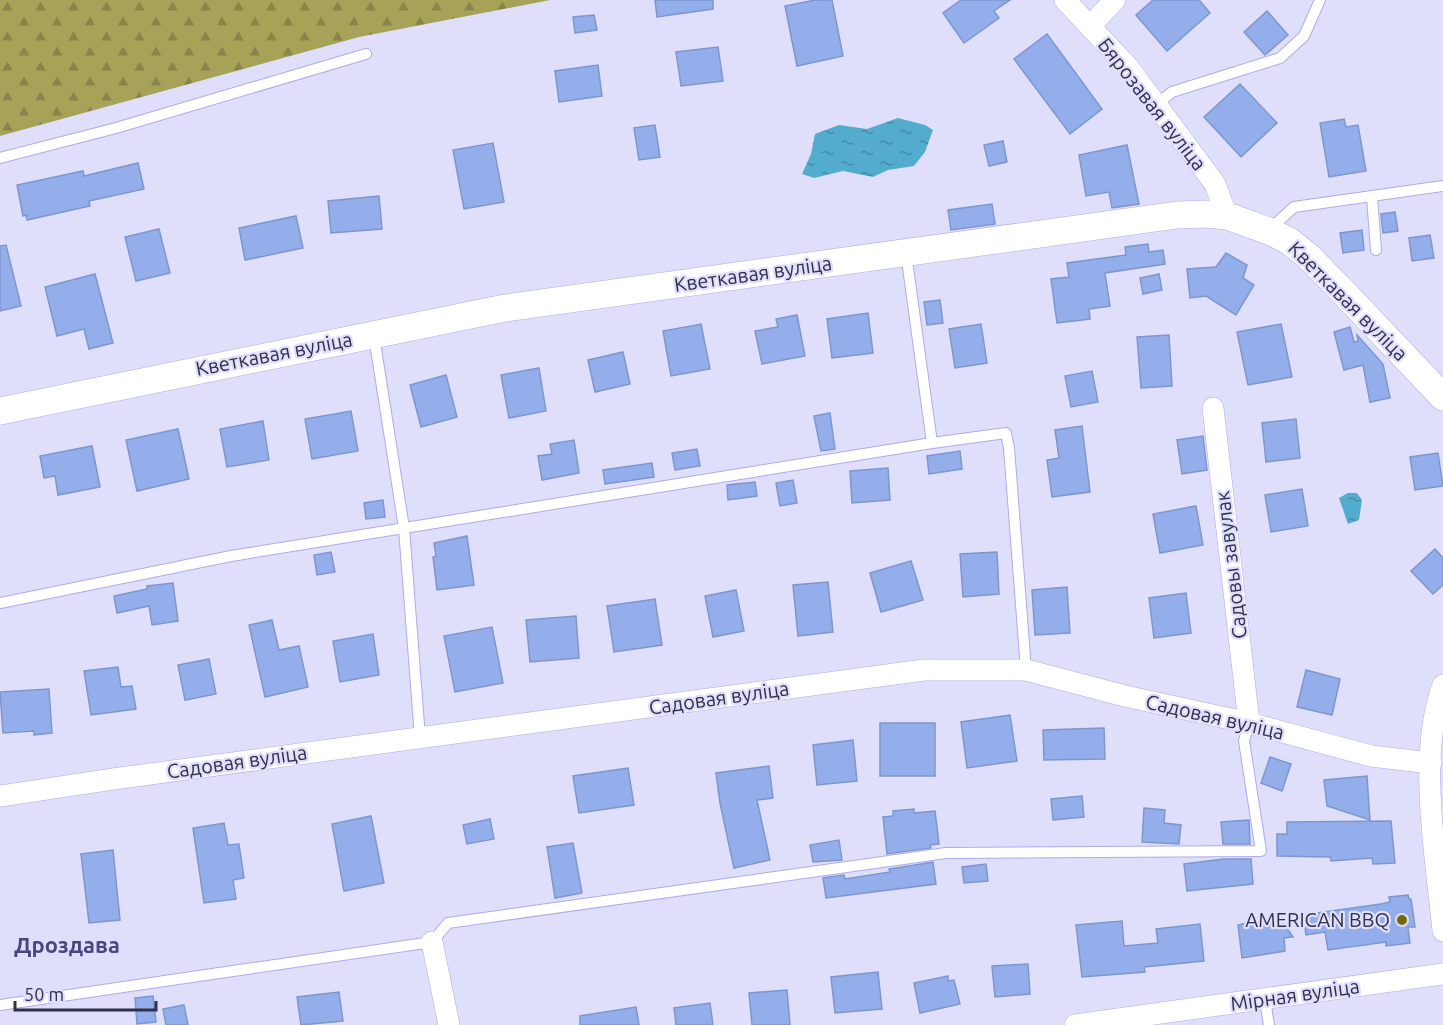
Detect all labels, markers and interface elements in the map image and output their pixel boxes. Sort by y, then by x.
street label: Бярозавая вуліца [1094,33,1211,174]
street label: Кветкавая вуліца [1284,236,1413,365]
street label: Кветкавая вуліца [673,251,833,296]
street label: Кветкавая вуліца [194,327,354,380]
street label: Садовы завулак [1210,490,1251,640]
street label: Садовая вуліца [647,676,791,719]
street label: Садовая вуліца [1144,689,1287,744]
street label: Садовая вуліца [165,740,309,783]
place label: AMERICAN BBQ [1245,908,1390,931]
marker: AMERICAN BBQ [1395,913,1409,927]
district label: Дроздава [14,932,120,957]
scale bar [15,974,156,1012]
street label: Мірная вуліца [1229,974,1361,1015]
text: 50 m [24,984,64,1004]

